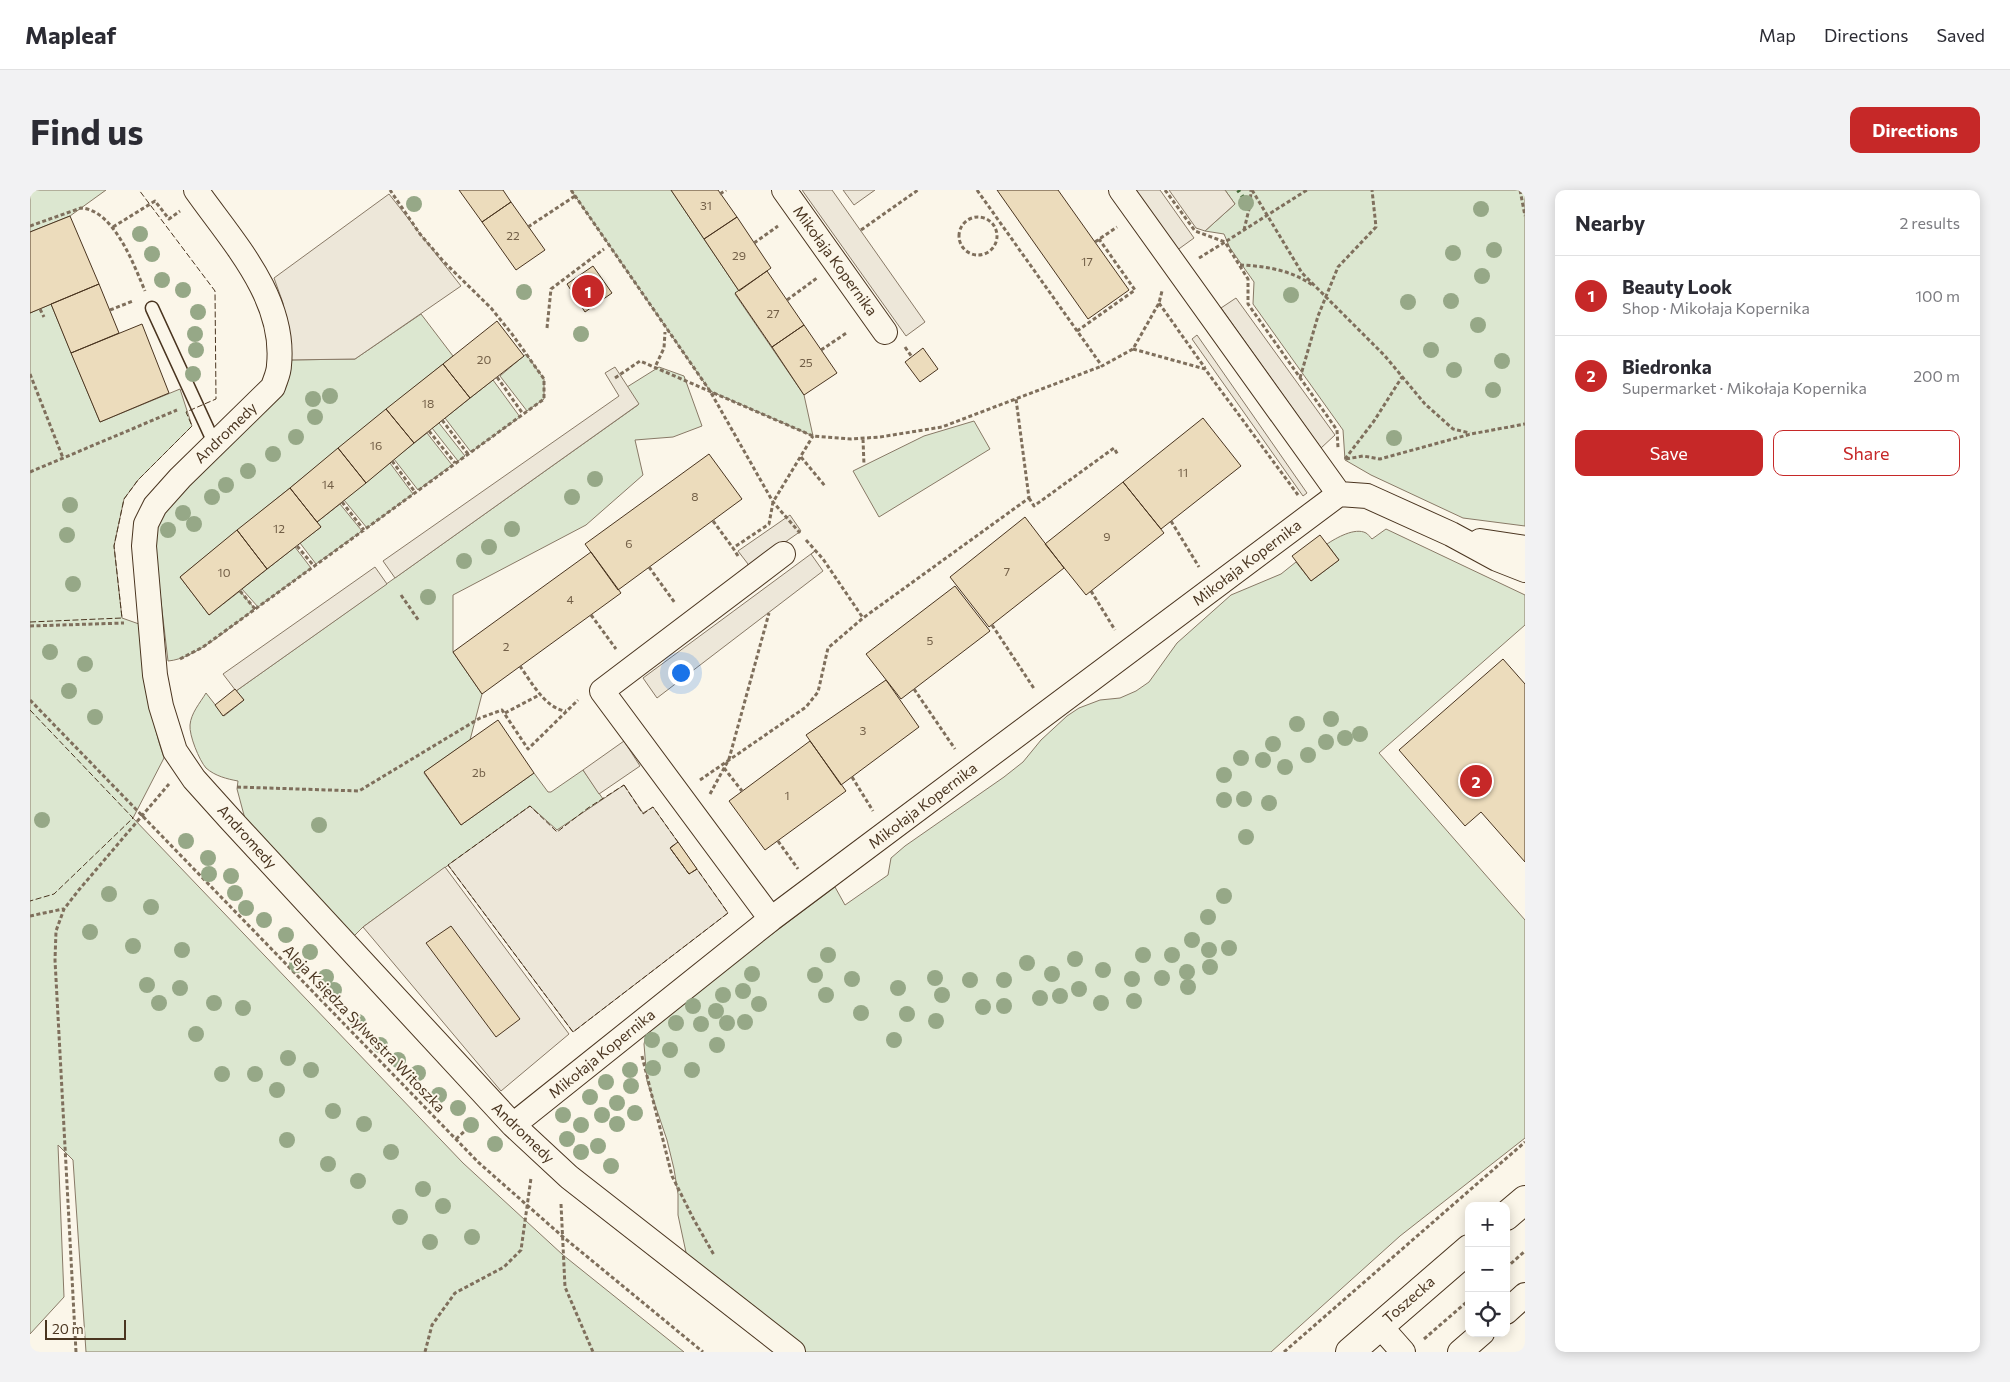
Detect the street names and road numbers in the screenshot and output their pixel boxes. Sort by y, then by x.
street label: Mikołaja Kopernika [790,202,882,319]
street label: Andromedy [190,398,260,466]
street label: Mikołaja Kopernika [1188,515,1304,609]
street label: Mikołaja Kopernika [864,758,980,852]
street label: Andromedy [214,801,281,872]
street label: Aleja Księdza Sylwestra Witoszka [280,941,450,1116]
street label: Mikołaja Kopernika [545,1005,658,1102]
street label: Andromedy [489,1098,559,1167]
street label: Toszecka [1379,1272,1438,1327]

